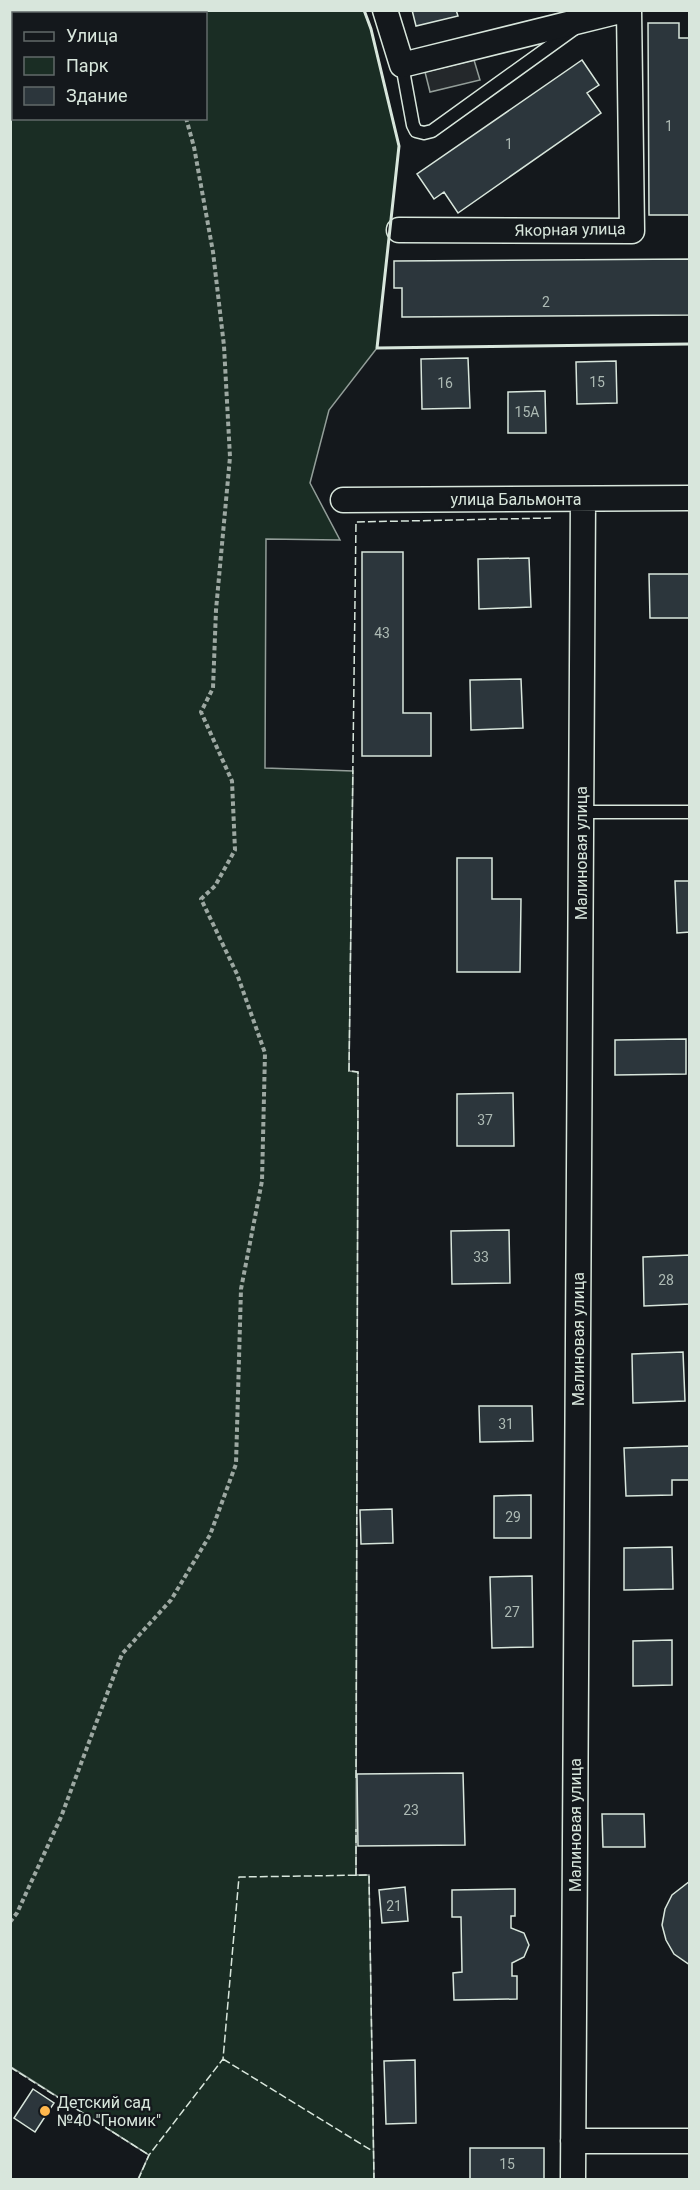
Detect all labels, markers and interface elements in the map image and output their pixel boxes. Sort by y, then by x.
legend [12,12,207,120]
text: Улица [66,25,118,46]
text: Парк [66,55,109,76]
text: Здание [66,85,128,106]
house number: 1 [665,118,673,134]
house number: 1 [505,136,513,152]
street label: Якорная улица [514,219,626,240]
house number: 2 [542,294,550,310]
house number: 15 [589,374,605,390]
house number: 16 [437,375,453,391]
house number: 15А [515,404,539,420]
street label: улица Бальмонта [450,490,582,509]
house number: 43 [374,625,390,641]
street label: Малиновая улица [572,786,591,920]
house number: 37 [477,1112,493,1128]
house number: 33 [473,1249,489,1265]
street label: Малиновая улица [569,1272,588,1406]
house number: 28 [658,1272,674,1288]
house number: 31 [498,1416,514,1432]
house number: 29 [505,1509,521,1525]
house number: 27 [504,1604,520,1620]
street label: Малиновая улица [566,1758,585,1892]
house number: 23 [403,1802,419,1818]
house number: 21 [386,1898,402,1914]
place label: Детский сад №40 "Гномик" [57,2093,161,2130]
marker: Детский сад №40 "Гномик" [38,2104,52,2118]
house number: 15 [499,2156,515,2172]

